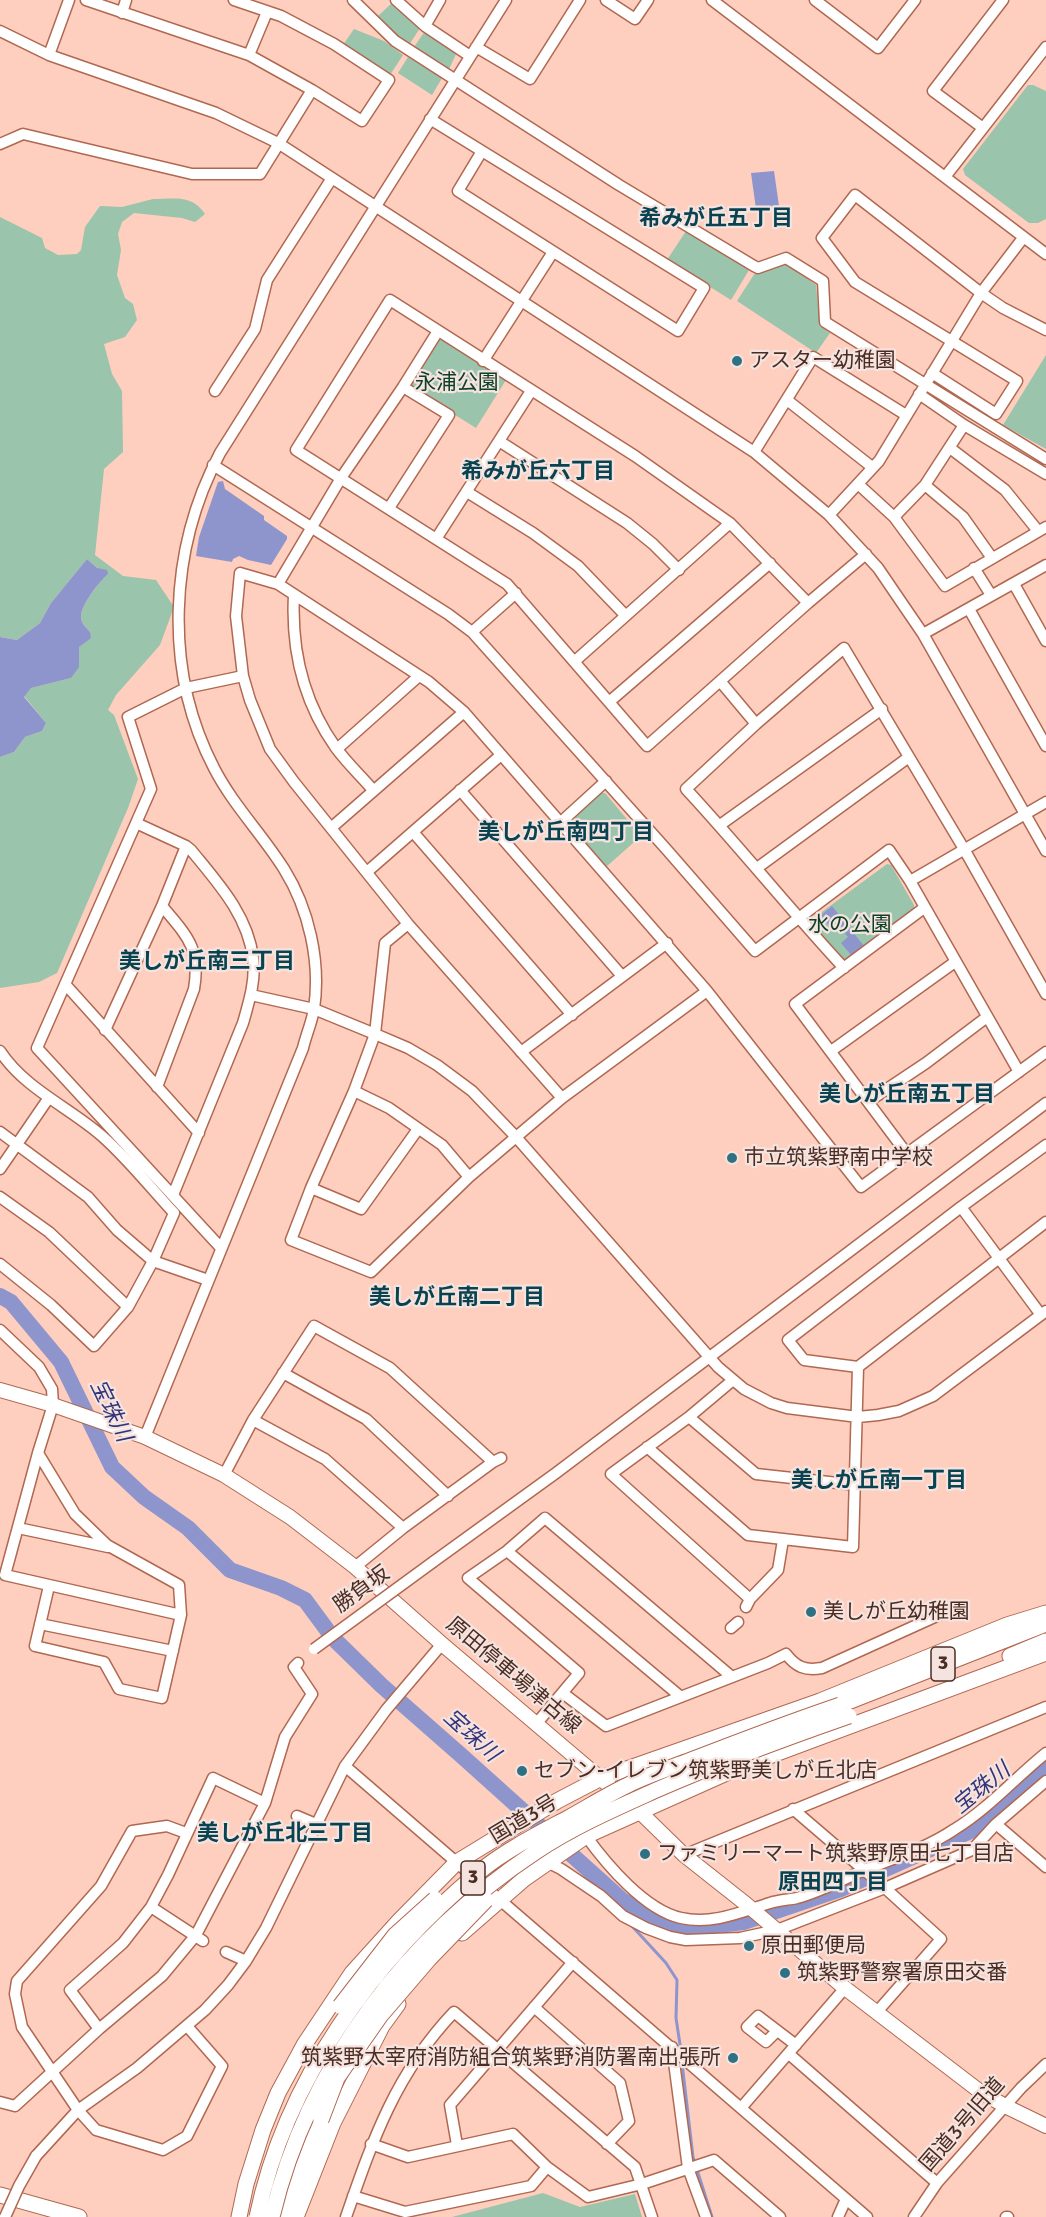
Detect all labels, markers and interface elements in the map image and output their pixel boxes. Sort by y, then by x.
district label: 希みが丘五丁目 [639,206,793,232]
place label: アスター幼稚園 [749,348,896,374]
marker: アスター幼稚園 [730,354,744,368]
park label: 永浦公園 [415,370,499,396]
district label: 希みが丘六丁目 [461,459,615,485]
district label: 美しが丘南四丁目 [478,820,654,846]
park label: 水の公園 [808,912,892,938]
district label: 美しが丘南三丁目 [119,949,295,975]
district label: 美しが丘南五丁目 [819,1082,995,1108]
place label: 市立筑紫野南中学校 [744,1145,933,1171]
marker: 市立筑紫野南中学校 [725,1151,739,1165]
district label: 美しが丘南二丁目 [369,1285,545,1311]
water label: 宝珠川 [84,1376,136,1446]
district label: 美しが丘南一丁目 [791,1468,967,1494]
street label: 勝負坂 [329,1561,395,1619]
place label: 美しが丘幼稚園 [823,1599,970,1625]
marker: 美しが丘幼稚園 [804,1605,818,1619]
street label: 原田停車場津古線 [441,1612,585,1740]
road number: 3 [931,1647,955,1681]
water label: 宝珠川 [438,1704,504,1768]
place label: セブン-イレブン筑紫野美しが丘北店 [534,1758,877,1784]
water label: 宝珠川 [948,1758,1016,1820]
marker: セブン-イレブン筑紫野美しが丘北店 [515,1764,529,1778]
street label: 国道3号 [486,1790,562,1850]
district label: 美しが丘北三丁目 [197,1821,373,1847]
place label: ファミリーマート筑紫野原田七丁目店 [657,1841,1014,1867]
marker: ファミリーマート筑紫野原田七丁目店 [638,1847,652,1861]
road number: 3 [461,1861,485,1895]
district label: 原田四丁目 [778,1870,888,1896]
place label: 原田郵便局 [761,1933,866,1959]
marker: 原田郵便局 [742,1939,756,1953]
place label: 筑紫野警察署原田交番 [797,1960,1007,1986]
marker: 筑紫野警察署原田交番 [778,1966,792,1980]
place label: 筑紫野太宰府消防組合筑紫野消防署南出張所 [301,2045,721,2071]
marker: 筑紫野太宰府消防組合筑紫野消防署南出張所 [726,2051,740,2065]
street label: 国道3号旧道 [915,2073,1011,2177]

